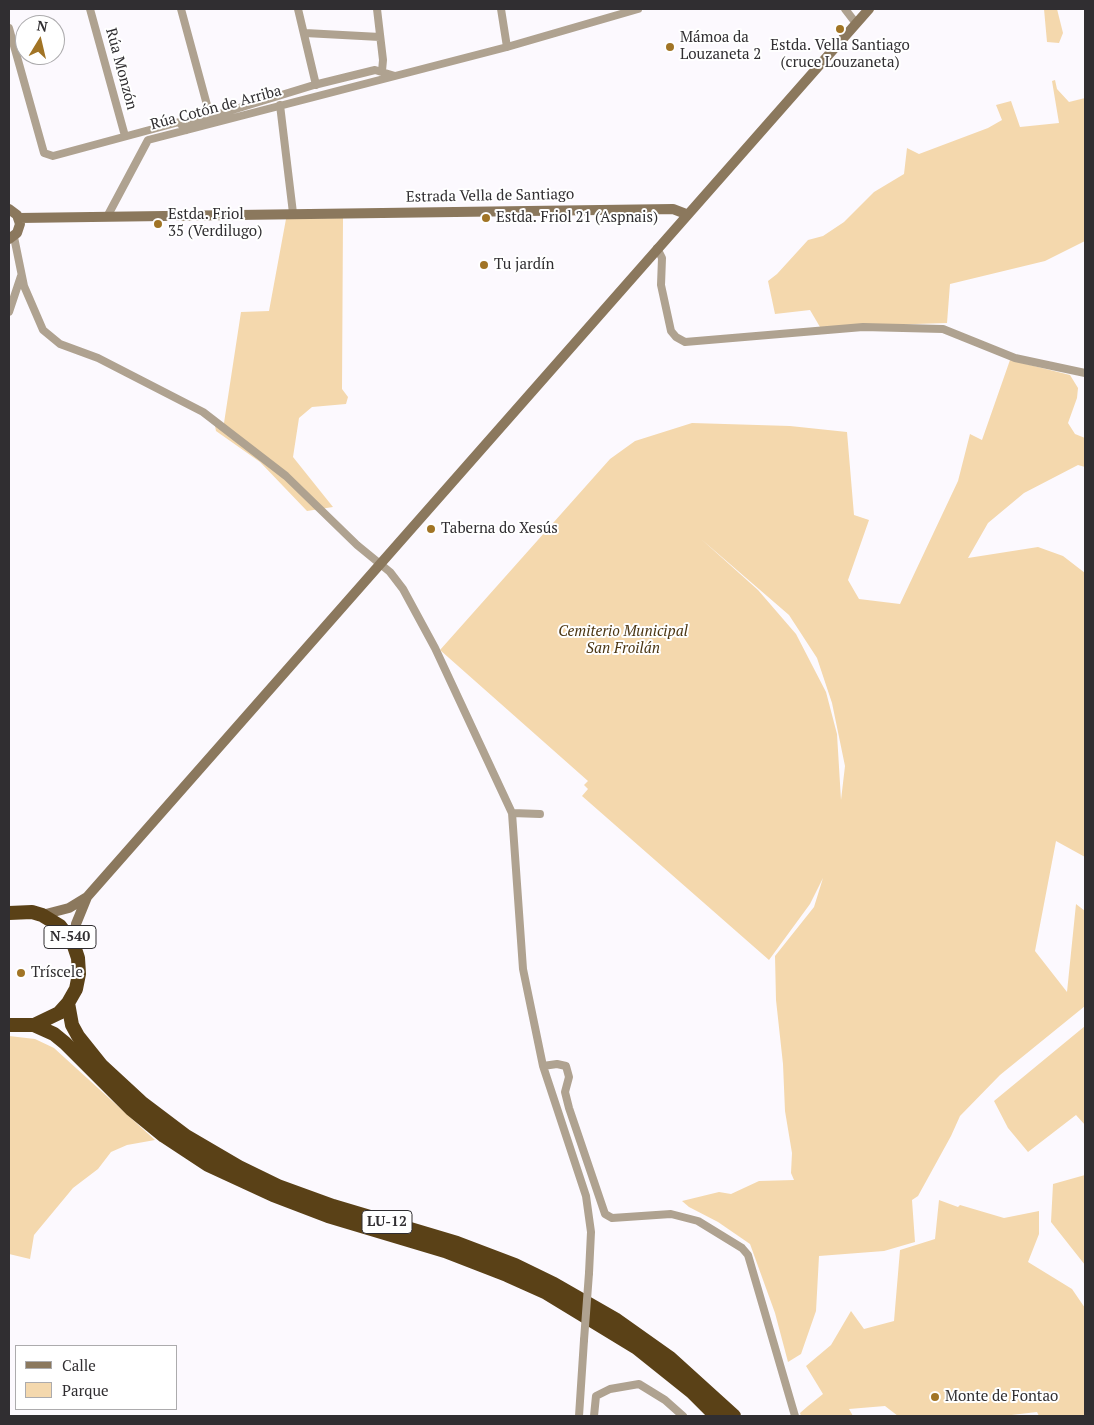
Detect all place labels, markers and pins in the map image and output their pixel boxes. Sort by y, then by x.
marker: Estda. Vella Santiago (cruce Louzaneta) [834,23,846,35]
place label: Mámoa da Louzaneta 2 [680,29,761,64]
place label: Estda. Vella Santiago (cruce Louzaneta) [770,37,910,72]
marker: Mámoa da Louzaneta 2 [664,41,676,53]
place label: Estda. Friol 35 (Verdilugo) [168,206,262,241]
place label: Estda. Friol 21 (Aspnais) [496,209,658,227]
marker: Estda. Friol 21 (Aspnais) [480,212,492,224]
marker: Estda. Friol 35 (Verdilugo) [152,218,164,230]
place label: Tu jardín [494,256,554,274]
marker: Tu jardín [478,259,490,271]
place label: Taberna do Xesús [441,520,558,538]
marker: Taberna do Xesús [425,523,437,535]
place label: Tríscele [31,964,83,982]
marker: Tríscele [15,967,27,979]
place label: Monte de Fontao [945,1388,1058,1406]
marker: Monte de Fontao [929,1391,941,1403]

